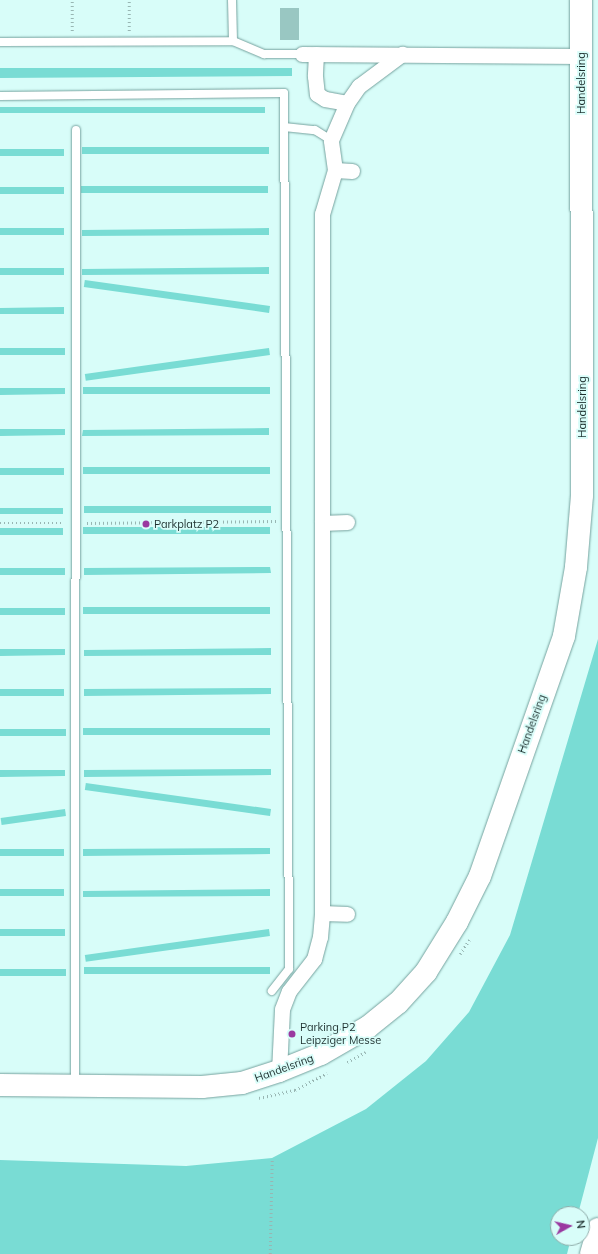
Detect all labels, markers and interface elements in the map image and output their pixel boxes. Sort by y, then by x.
street label: Handelsring [574,52,588,114]
street label: Handelsring [575,376,589,438]
place label: Parkplatz P2 [154,517,219,531]
marker: Parkplatz P2 [141,519,151,529]
street label: Handelsring [515,693,549,755]
place label: Parking P2 Leipziger Messe [300,1021,381,1047]
marker: Parking P2 Leipziger Messe [287,1029,297,1039]
street label: Handelsring [253,1051,315,1085]
north arrow [550,1206,590,1246]
text: N [573,1219,588,1230]

